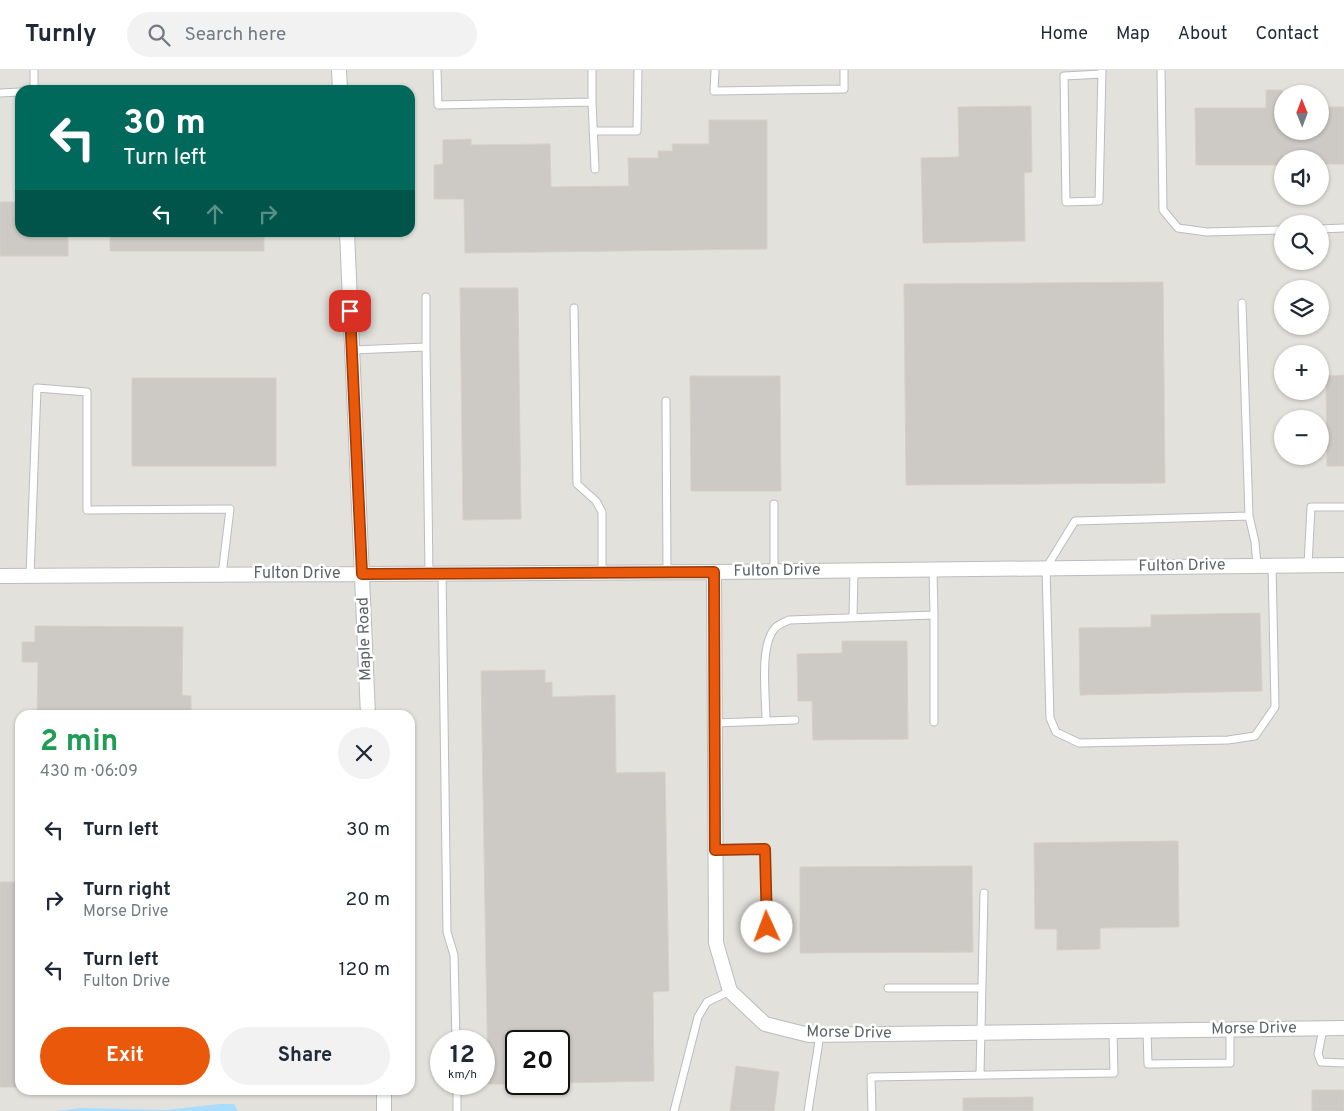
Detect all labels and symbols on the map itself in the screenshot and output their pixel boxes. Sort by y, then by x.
north arrow [1274,85,1329,140]
pin [329,290,371,332]
street label: Fulton Drive [1138,555,1226,577]
street label: Fulton Drive [733,560,821,582]
street label: Fulton Drive [253,564,341,584]
street label: Maple Road [354,597,376,681]
position arrow [740,900,792,952]
street label: Morse Drive [1211,1018,1297,1040]
street label: Morse Drive [806,1022,892,1044]
speed limit sign: 20 [505,1030,570,1095]

